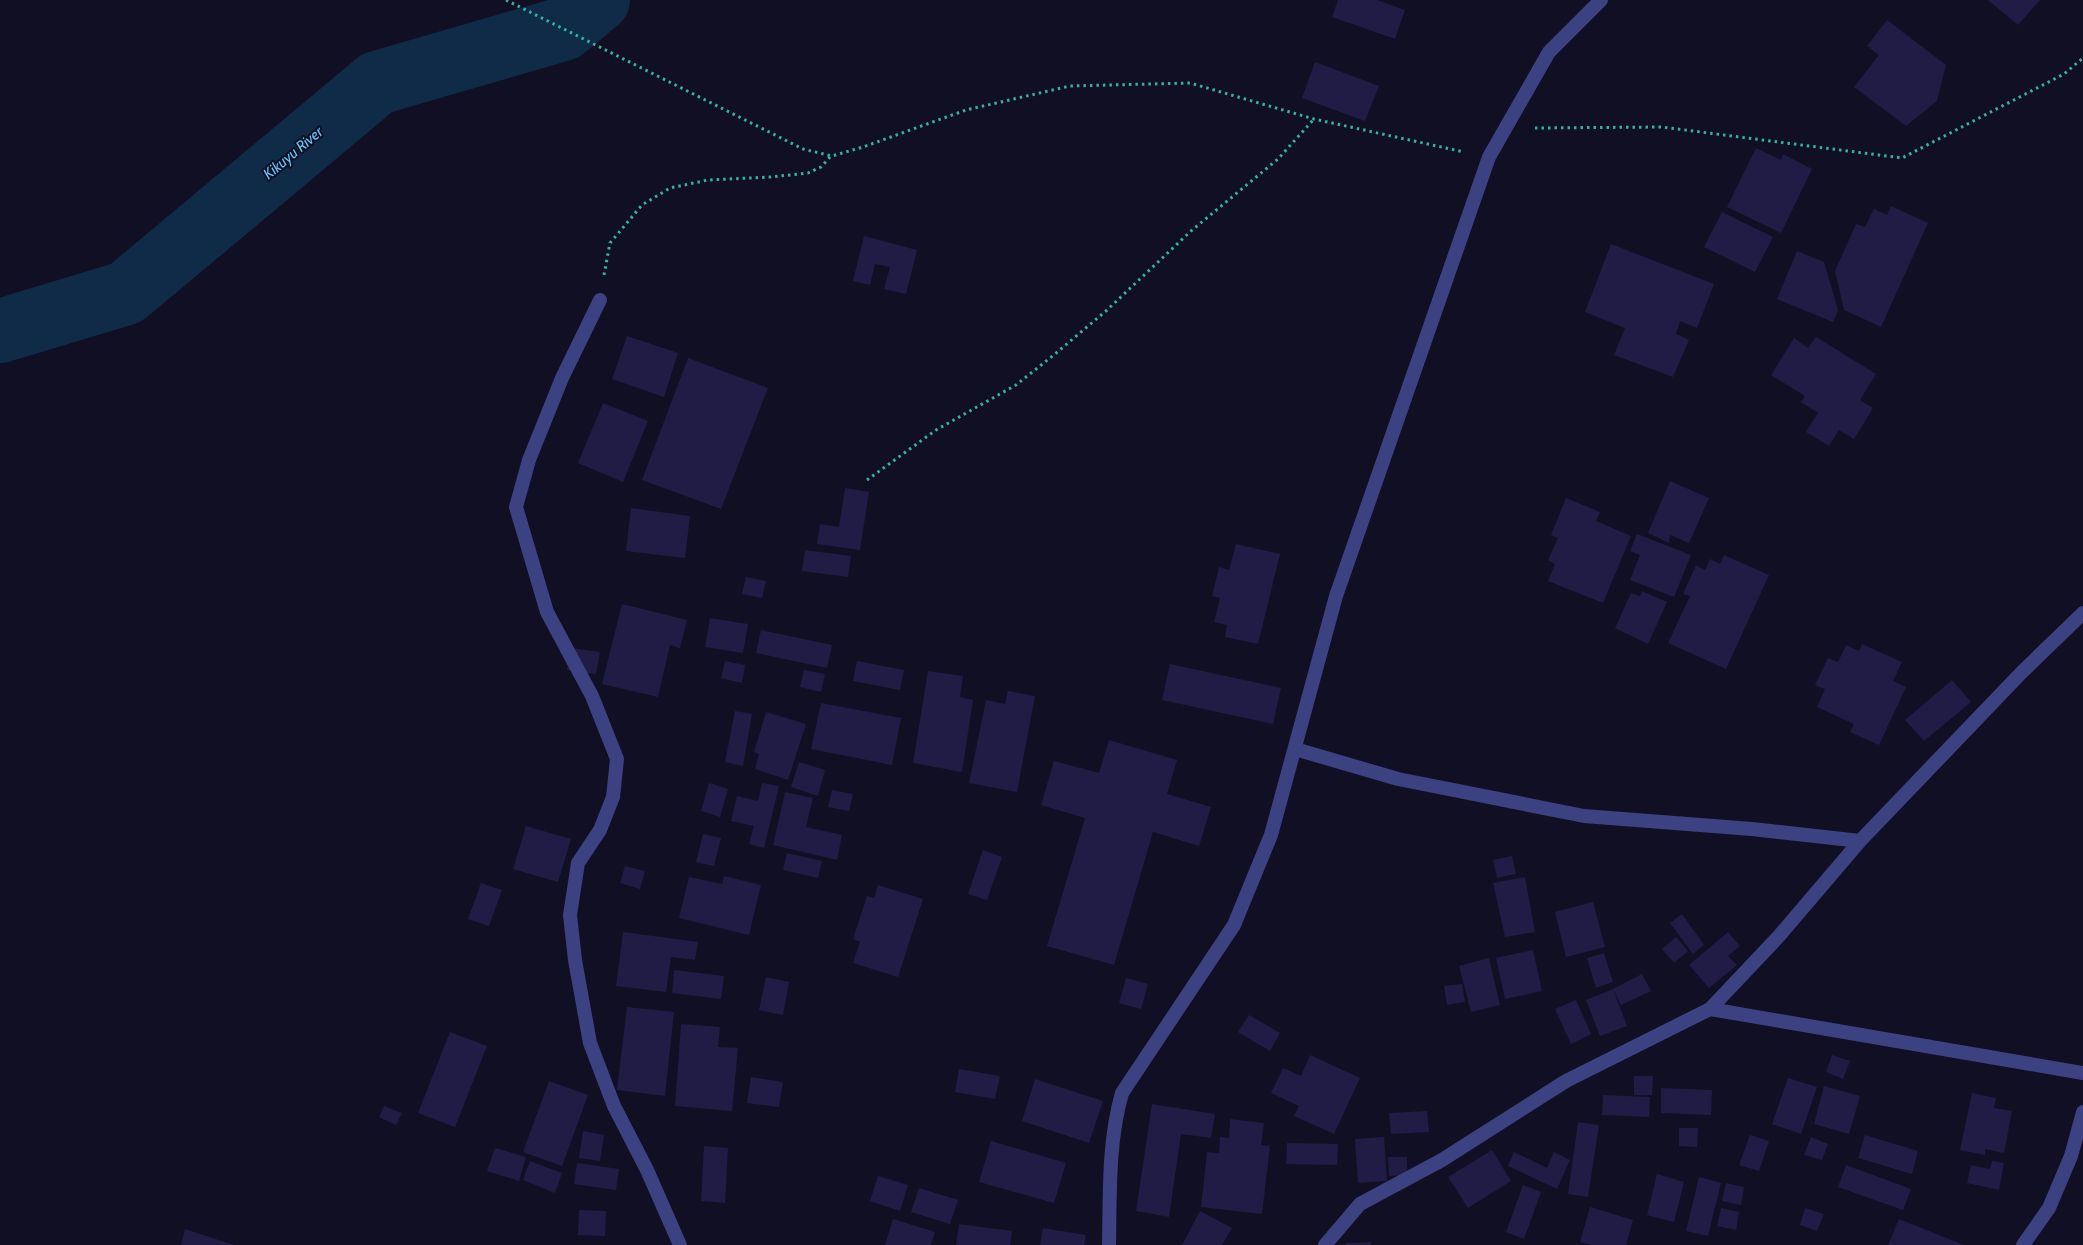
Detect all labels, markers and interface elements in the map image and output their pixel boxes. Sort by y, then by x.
water label: Kikuyu River [260,122,328,183]

